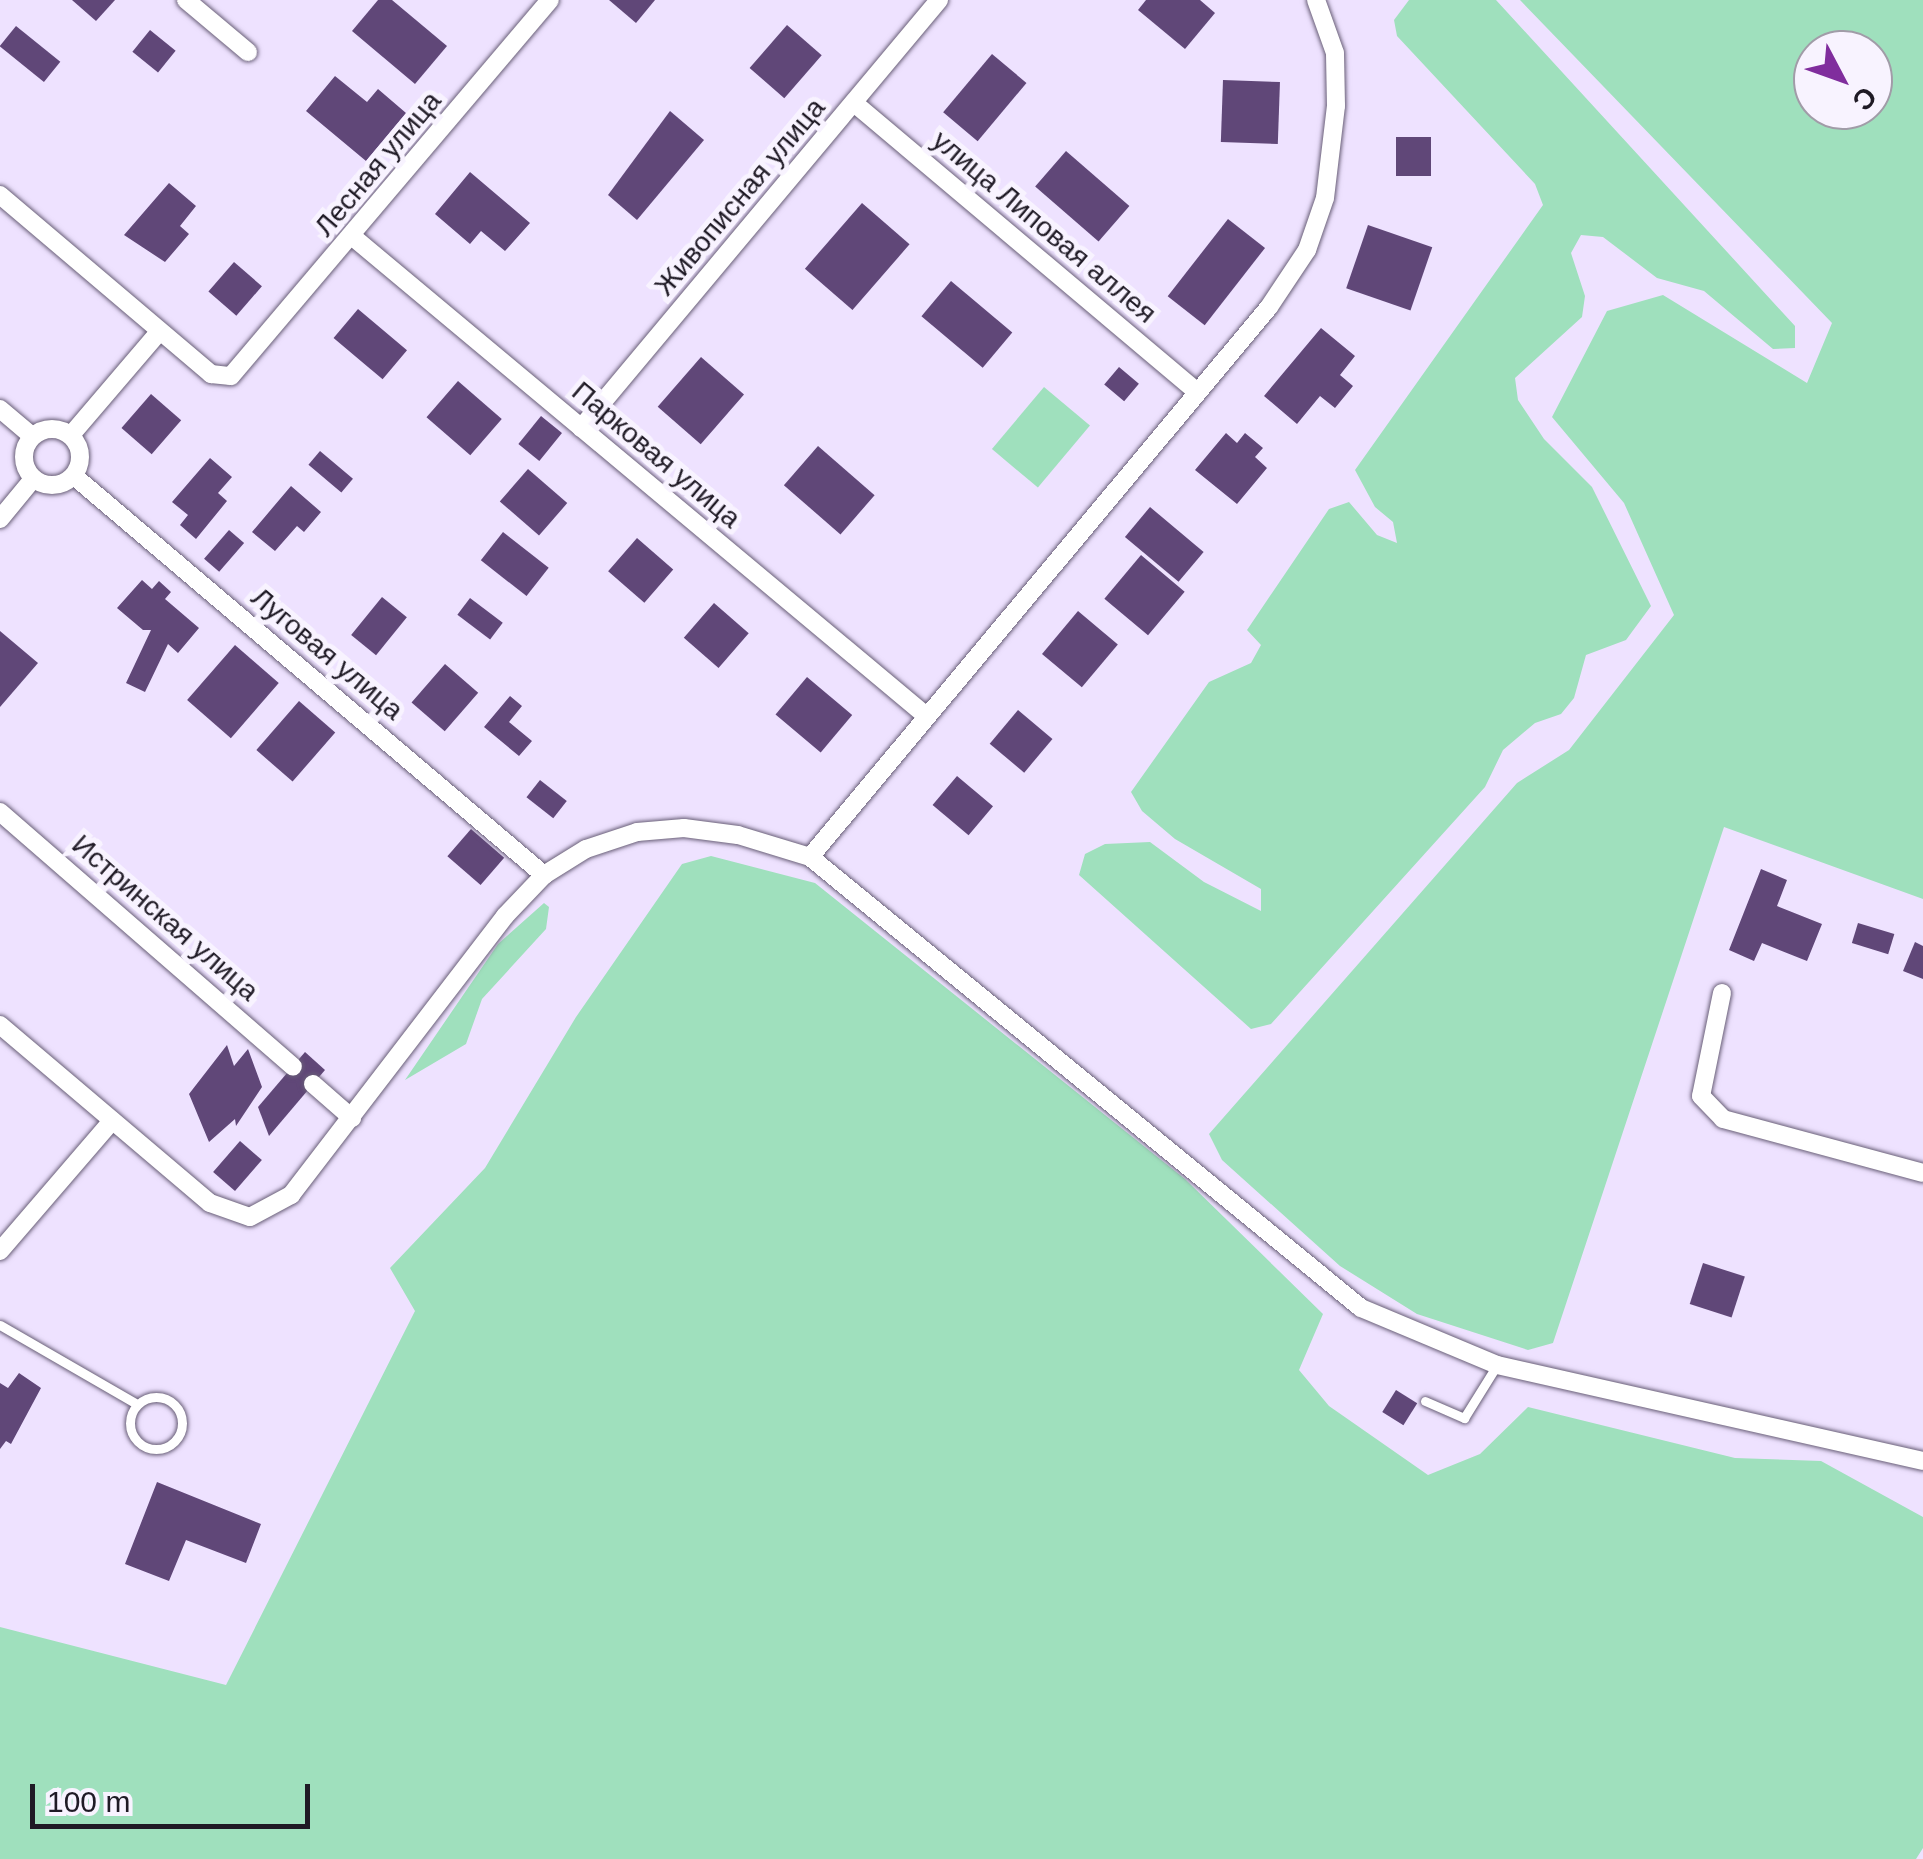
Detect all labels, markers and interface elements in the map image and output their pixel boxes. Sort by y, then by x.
north arrow [1793,30,1893,130]
text: С [1846,81,1883,116]
street label: Лесная улица [308,85,448,243]
street label: Живописная улица [648,91,832,303]
street label: улица Липовая аллея [925,124,1163,330]
street label: Парковая улица [565,375,747,535]
street label: Луговая улица [244,581,410,727]
street label: Истринская улица [65,828,265,1008]
scale bar [35,1764,315,1826]
text: 100 m [47,1785,130,1818]

